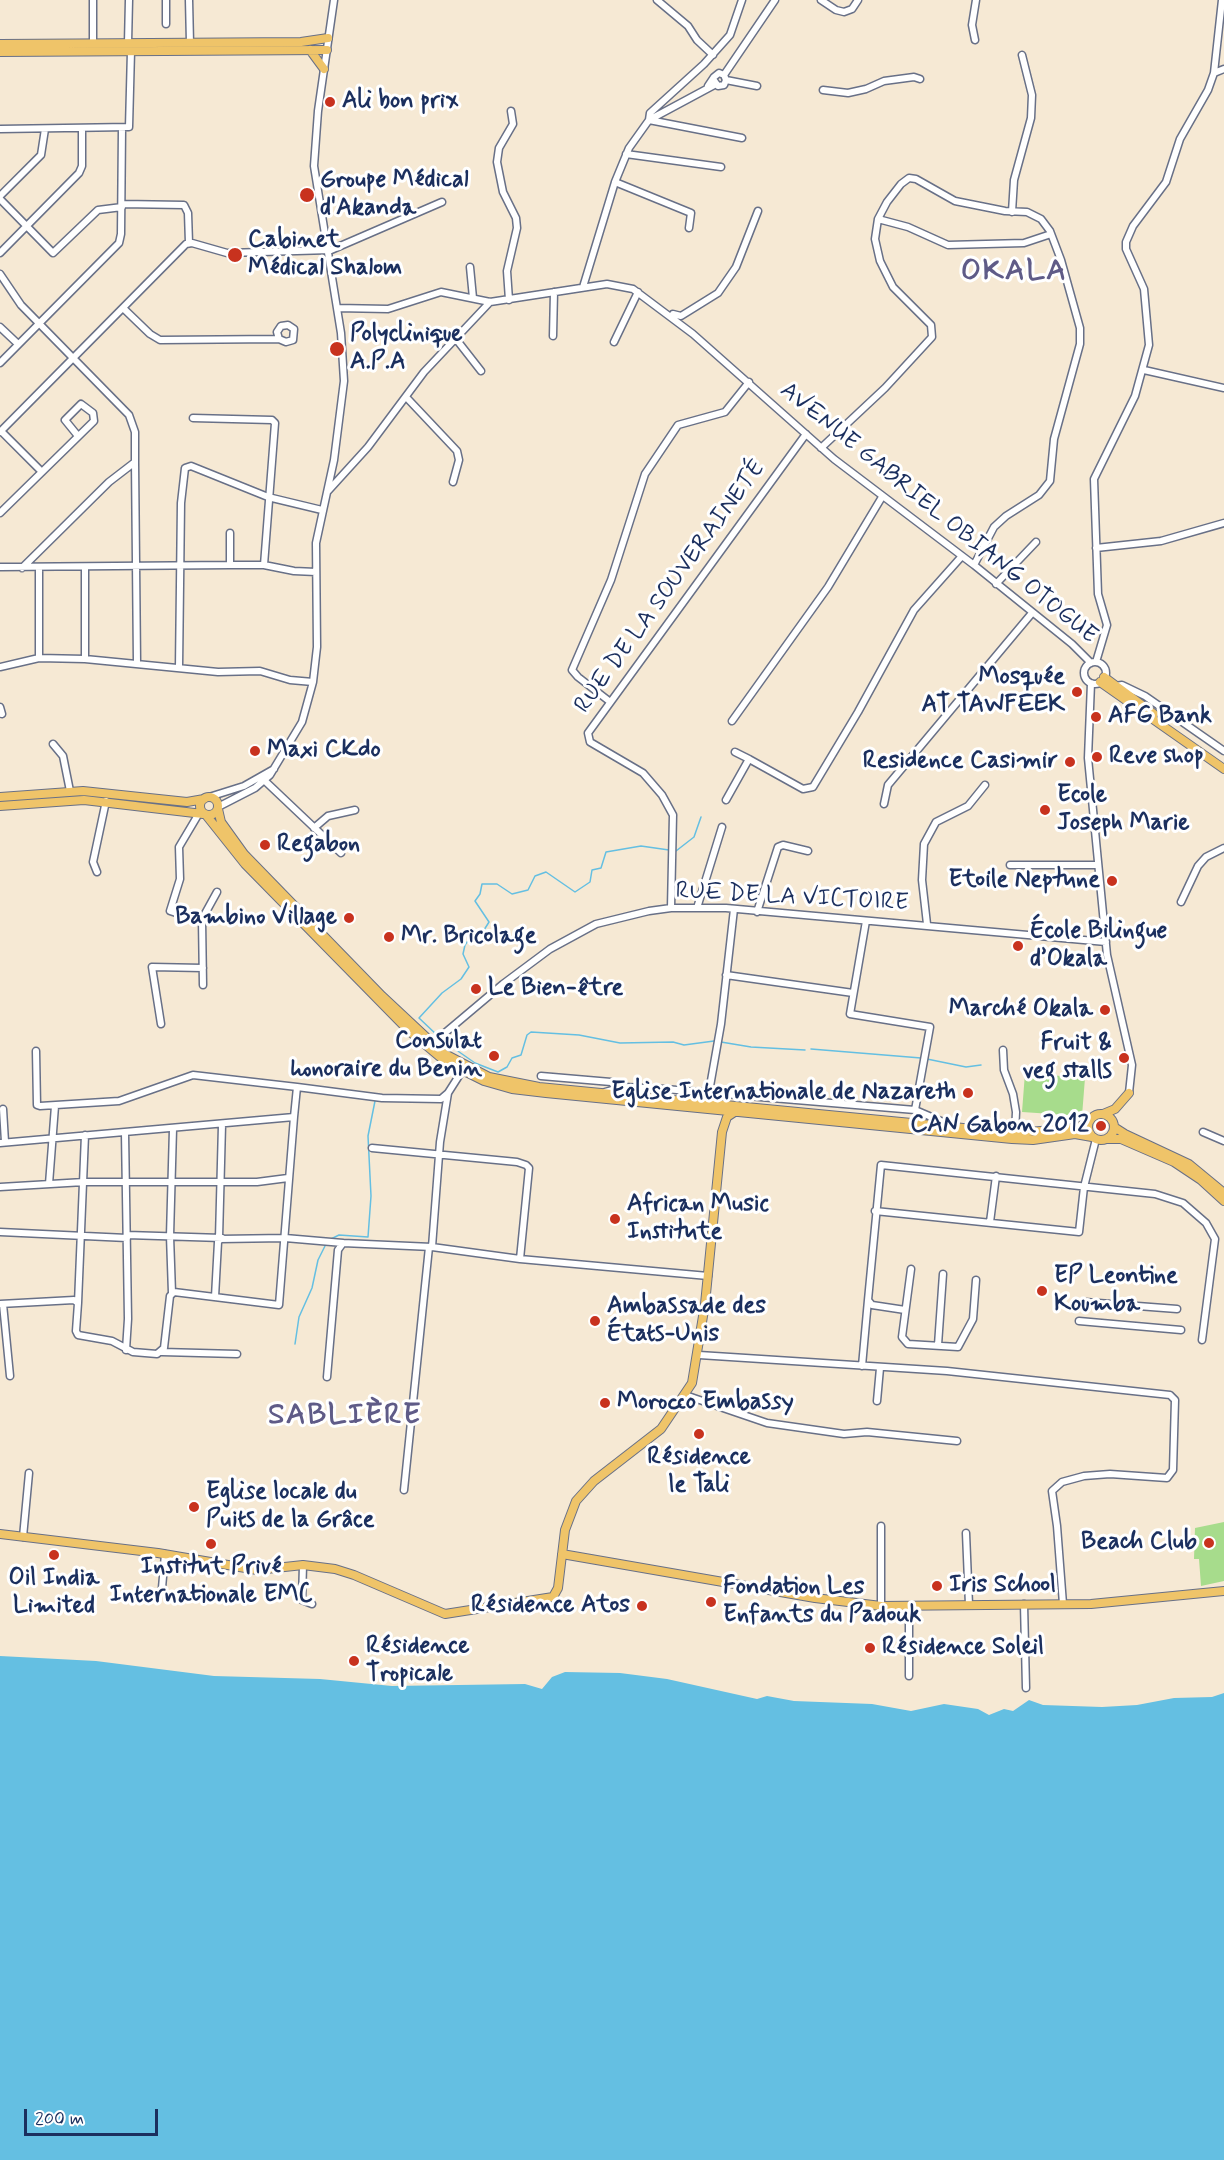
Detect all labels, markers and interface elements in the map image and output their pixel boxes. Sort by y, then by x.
place label: Ali bon prix [342,88,458,116]
marker: Ali bon prix [323,95,337,109]
place label: Groupe Médical d'Akanda [320,167,469,223]
marker: Groupe Médical d'Akanda [298,186,316,204]
place label: Cabinet Médical Shalom [248,227,402,283]
marker: Cabinet Médical Shalom [226,246,244,264]
district label: OKALA [963,255,1065,291]
place label: Polyclinique A.P.A [350,321,463,377]
marker: Polyclinique A.P.A [328,340,346,358]
street label: AVENUE GABRIEL OBIANG OTOGUE [773,377,1103,651]
street label: RUE DE LA SOUVERAINETÉ [569,455,773,719]
place label: Mosquée AT TAWFEEK [922,664,1065,720]
marker: Mosquée AT TAWFEEK [1070,685,1084,699]
place label: AFG Bank [1108,703,1212,731]
marker: AFG Bank [1089,710,1103,724]
place label: Maxi CKdo [267,737,381,765]
place label: Reve shop [1109,743,1204,771]
marker: Maxi CKdo [248,744,262,758]
place label: Residence Casimir [863,748,1058,776]
marker: Reve shop [1090,750,1104,764]
marker: Residence Casimir [1063,755,1077,769]
place label: Ecole Joseph Marie [1057,782,1190,838]
marker: Ecole Joseph Marie [1038,803,1052,817]
place label: Regabon [277,831,360,859]
marker: Regabon [258,838,272,852]
place label: Etoile Neptune [948,867,1100,895]
marker: Etoile Neptune [1105,874,1119,888]
street label: RUE DE LA VICTOIRE [675,878,909,918]
place label: Bambino Village [175,904,337,932]
marker: Bambino Village [342,911,356,925]
place label: École Bilingue d’Okala [1030,918,1167,974]
place label: Mr. Bricolage [401,923,537,951]
marker: Mr. Bricolage [382,930,396,944]
marker: École Bilingue d’Okala [1011,939,1025,953]
place label: Le Bien-être [488,975,623,1003]
marker: Le Bien-être [469,982,483,996]
place label: Marché Okala [949,996,1093,1024]
marker: Marché Okala [1098,1003,1112,1017]
place label: Consulat honoraire du Benin [290,1028,482,1084]
place label: Fruit & veg stalls [1022,1030,1112,1086]
marker: Consulat honoraire du Benin [487,1049,501,1063]
marker: Fruit & veg stalls [1117,1051,1131,1065]
place label: Eglise Internationale de Nazareth [611,1079,956,1107]
marker: Eglise Internationale de Nazareth [961,1086,975,1100]
place label: CAN Gabon 2012 [910,1112,1089,1140]
marker: CAN Gabon 2012 [1094,1119,1108,1133]
place label: African Music Institute [627,1191,769,1247]
marker: African Music Institute [608,1212,622,1226]
place label: EP Leontine Koumba [1054,1263,1178,1319]
marker: EP Leontine Koumba [1035,1284,1049,1298]
place label: Ambassade des États-Unis [607,1293,766,1349]
marker: Ambassade des États-Unis [588,1314,602,1328]
place label: Morocco Embassy [617,1389,794,1417]
marker: Morocco Embassy [598,1396,612,1410]
district label: SABLIÈRE [268,1399,422,1435]
marker: Résidence le Tali [692,1427,706,1441]
place label: Résidence le Tali [647,1444,751,1500]
place label: Eglise locale du Puits de la Grâce [206,1479,375,1535]
marker: Eglise locale du Puits de la Grâce [187,1500,201,1514]
place label: Beach Club [1081,1529,1197,1557]
marker: Beach Club [1202,1536,1216,1550]
marker: Institut Privé Internationale EMC [204,1537,218,1551]
marker: Oil India Limited [47,1548,61,1562]
place label: Institut Privé Internationale EMC [110,1554,312,1610]
place label: Oil India Limited [8,1565,100,1621]
place label: Iris School [949,1572,1056,1600]
place label: Fondation Les Enfants du Padouk [723,1574,921,1630]
marker: Iris School [930,1579,944,1593]
place label: Résidence Atos [471,1592,630,1620]
marker: Fondation Les Enfants du Padouk [704,1595,718,1609]
marker: Résidence Atos [635,1599,649,1613]
place label: Résidence Tropicale [366,1633,469,1689]
place label: Résidence Soleil [882,1634,1044,1662]
marker: Résidence Soleil [863,1641,877,1655]
marker: Résidence Tropicale [347,1654,361,1668]
scale bar [27,2097,160,2135]
text: 200 m [35,2107,84,2131]

